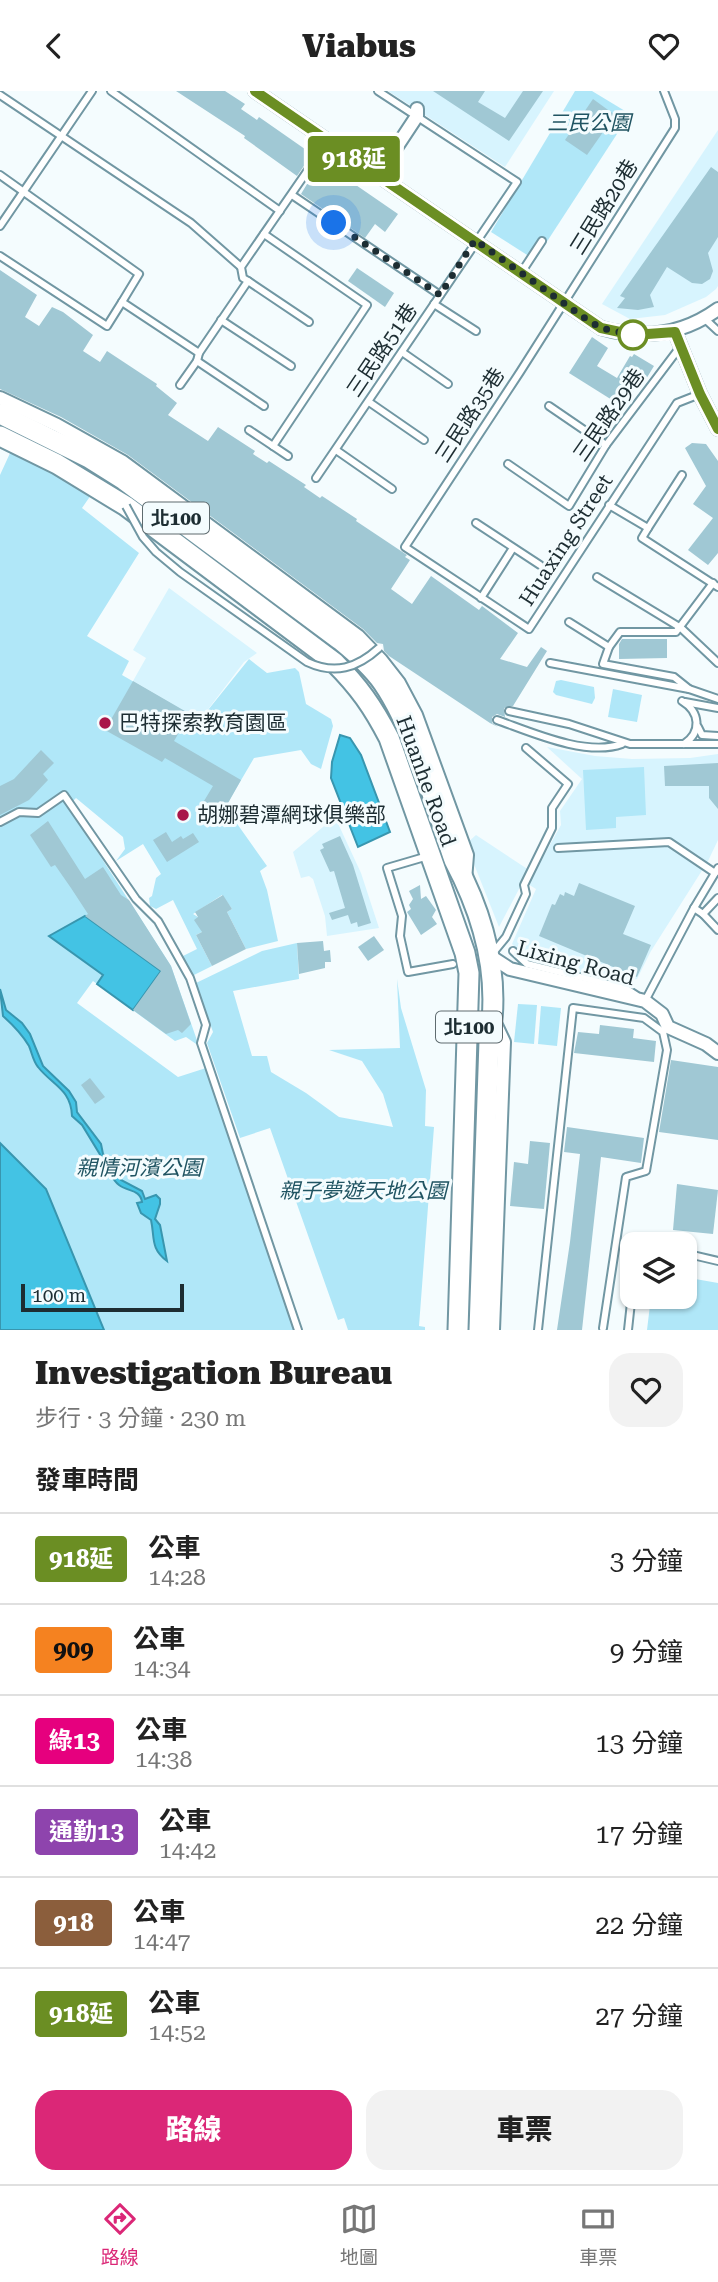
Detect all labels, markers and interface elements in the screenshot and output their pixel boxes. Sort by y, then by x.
icon: back [35,27,73,65]
text: Viabus [302,27,416,65]
icon: heart [645,27,683,65]
park label: 三民公園 [547,111,634,135]
line badge: 918延 [305,136,403,182]
text: 918延 [322,145,386,173]
street label: 三民路20巷 [565,155,643,259]
your location [316,205,351,240]
street label: 三民路51巷 [342,299,422,401]
unlabelled marker [618,320,648,350]
street label: 三民路35巷 [431,363,509,467]
street label: 三民路29巷 [568,364,650,466]
street label: Huaxing Street [515,470,618,610]
road number: 北100 [143,503,209,533]
place label: 巴特探索教育園區 [119,711,287,735]
street label: Huanhe Road [391,712,461,850]
marker: 巴特探索教育園區 [97,715,113,731]
place label: 胡娜碧潭網球俱樂部 [197,803,386,827]
marker: 胡娜碧潭網球俱樂部 [175,807,191,823]
street label: Lixing Road [514,936,638,990]
road number: 北100 [436,1011,502,1043]
park label: 親情河濱公園 [76,1156,205,1180]
park label: 親子夢遊天地公園 [279,1179,450,1203]
map controls [620,1232,697,1309]
button: layers [620,1232,697,1309]
scale bar [21,1281,184,1313]
text: 100 m [32,1284,86,1307]
text: Investigation Bureau [35,1353,392,1392]
button: heart [609,1353,683,1427]
text: 步行 · 3 分鐘 · 230 m [35,1405,246,1432]
text: 發車時間 [35,1465,139,1495]
text: 公車 [148,1533,200,1563]
text: 918延 [49,1545,113,1573]
text: 3 分鐘 [610,1546,683,1576]
text: 14:28 [148,1564,206,1591]
text: 公車 [133,1624,185,1654]
text: 909 [53,1636,94,1664]
text: 9 分鐘 [610,1637,683,1667]
text: 14:34 [133,1655,190,1682]
text: 公車 [135,1715,187,1745]
text: 綠13 [49,1727,100,1755]
text: 13 分鐘 [595,1728,683,1758]
text: 14:38 [135,1746,192,1773]
text: 公車 [159,1806,211,1836]
text: 通勤13 [49,1818,124,1846]
text: 17 分鐘 [595,1819,683,1849]
text: 14:42 [159,1837,216,1864]
text: 公車 [133,1897,185,1927]
text: 918 [53,1909,94,1937]
text: 22 分鐘 [595,1910,683,1940]
text: 14:47 [133,1928,190,1955]
text: 公車 [148,1988,200,2018]
text: 918延 [49,2000,113,2028]
text: 27 分鐘 [595,2001,683,2031]
text: 14:52 [148,2019,206,2046]
button: 路線 [35,2090,352,2170]
button: 車票 [366,2090,683,2170]
tab: 路線 [101,2200,139,2269]
tab: 地圖 [340,2200,378,2269]
tab: 車票 [579,2200,617,2269]

